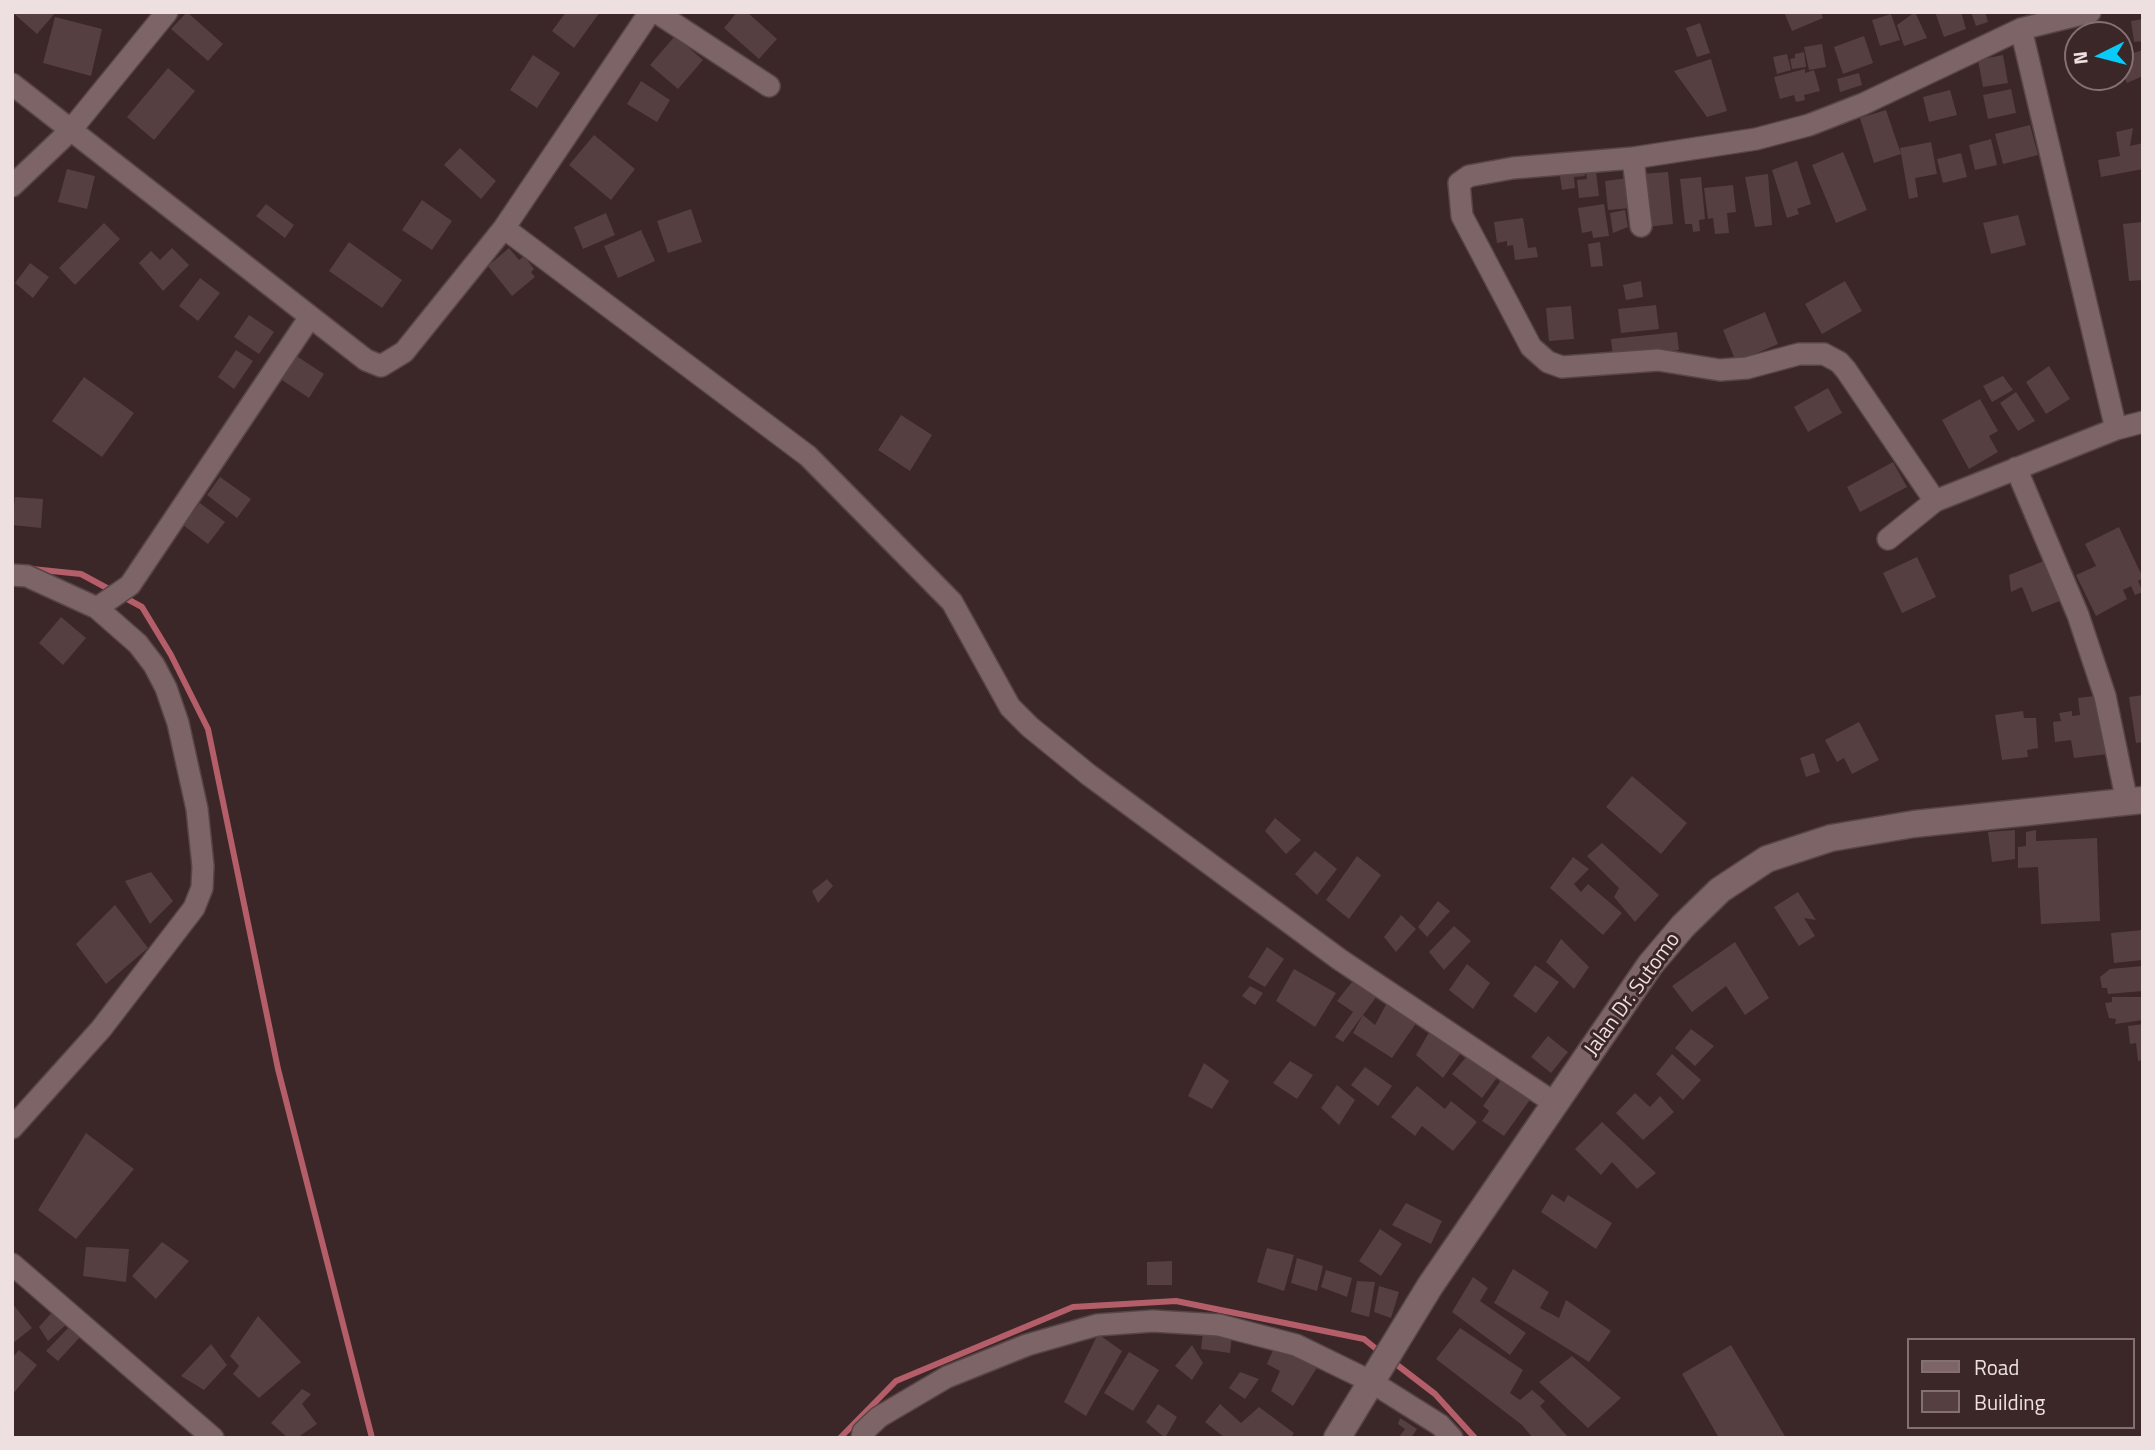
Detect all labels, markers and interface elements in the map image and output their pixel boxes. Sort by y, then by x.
north arrow [2064,21,2134,91]
text: N [2064,50,2095,66]
street label: Jalan Dr. Sutomo [1580,928,1686,1062]
legend [1906,1338,2134,1429]
text: Road [1974,1351,2019,1383]
text: Building [1974,1386,2045,1418]

